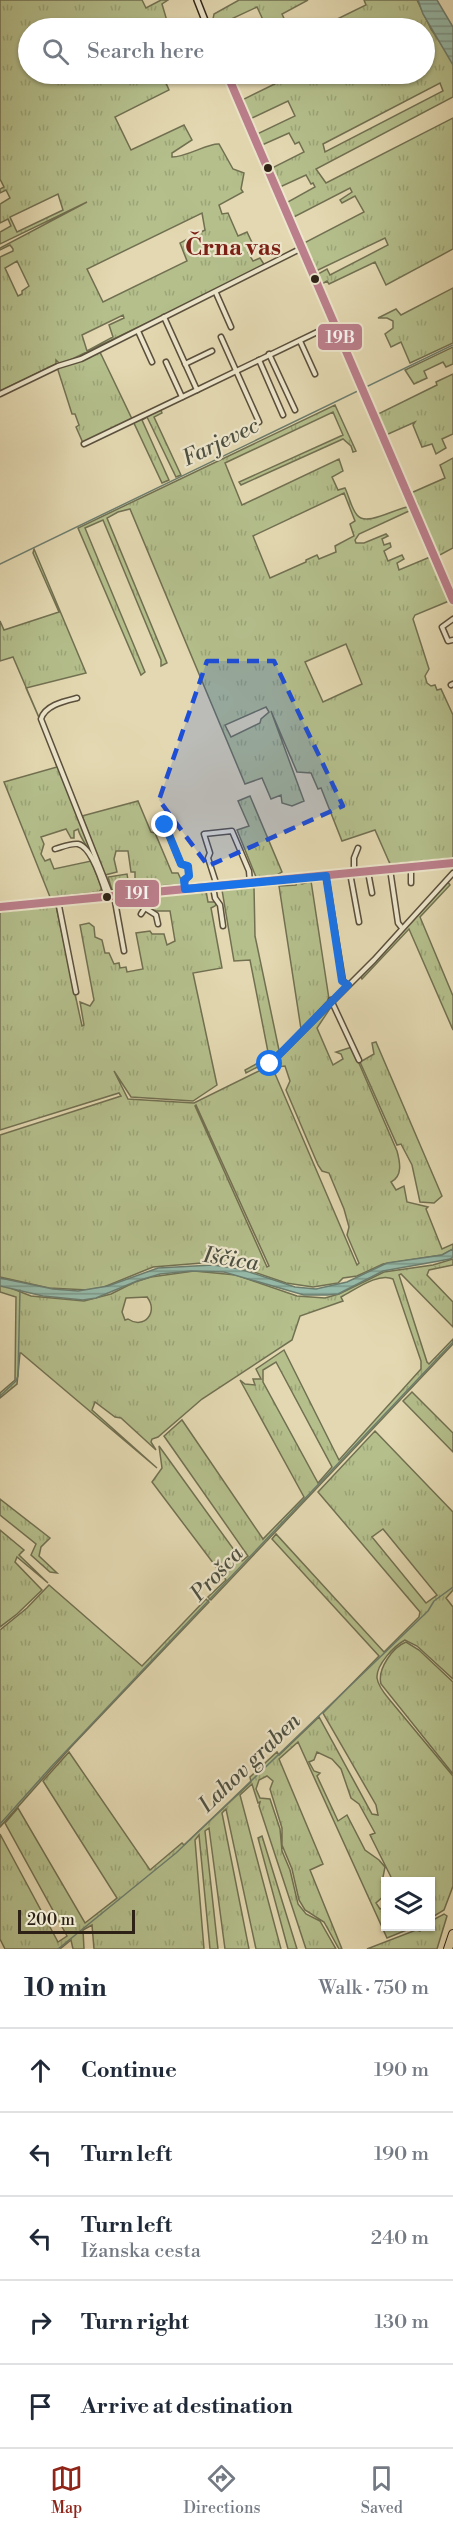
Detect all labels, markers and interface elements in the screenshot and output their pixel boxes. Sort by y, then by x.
search box [18,18,435,84]
icon: search [39,35,72,68]
text: Search here [87,38,204,65]
unlabelled marker [262,162,274,174]
district label: Črna vas [185,231,281,263]
unlabelled marker [309,273,321,285]
line badge: 19B [317,323,363,351]
text: 19B [325,328,355,348]
water label: Farjevec [178,412,264,473]
route end [151,811,177,837]
line badge: 19I [114,879,160,908]
text: 19I [125,884,149,904]
unlabelled marker [101,891,113,903]
route start [256,1050,282,1076]
water label: Iščica [200,1242,261,1277]
water label: Prošca [184,1540,250,1608]
water label: Lahov graben [193,1707,307,1819]
map controls [381,1877,435,1931]
button: layers [381,1877,435,1931]
scale bar [18,1907,135,1934]
text: 200 m [27,1910,75,1930]
text: 10 min [24,1972,107,2004]
text: Walk · 750 m [319,1976,429,2001]
icon: ahead [24,2054,57,2087]
text: Continue [81,2057,177,2084]
text: 190 m [374,2058,429,2083]
icon: left [24,2138,57,2171]
text: Turn left [81,2141,172,2168]
text: 190 m [374,2142,429,2167]
text: Turn left [81,2212,172,2239]
icon: left [24,2222,57,2255]
text: 240 m [371,2226,429,2251]
text: Ižanska cesta [81,2239,201,2264]
icon: right [24,2306,57,2339]
text: Turn right [81,2309,189,2336]
text: 130 m [374,2310,429,2335]
icon: arrive [24,2390,57,2423]
text: Arrive at destination [81,2393,293,2420]
tab: Map [50,2462,83,2518]
tab: Directions [183,2462,261,2518]
tab: Saved [361,2462,403,2518]

